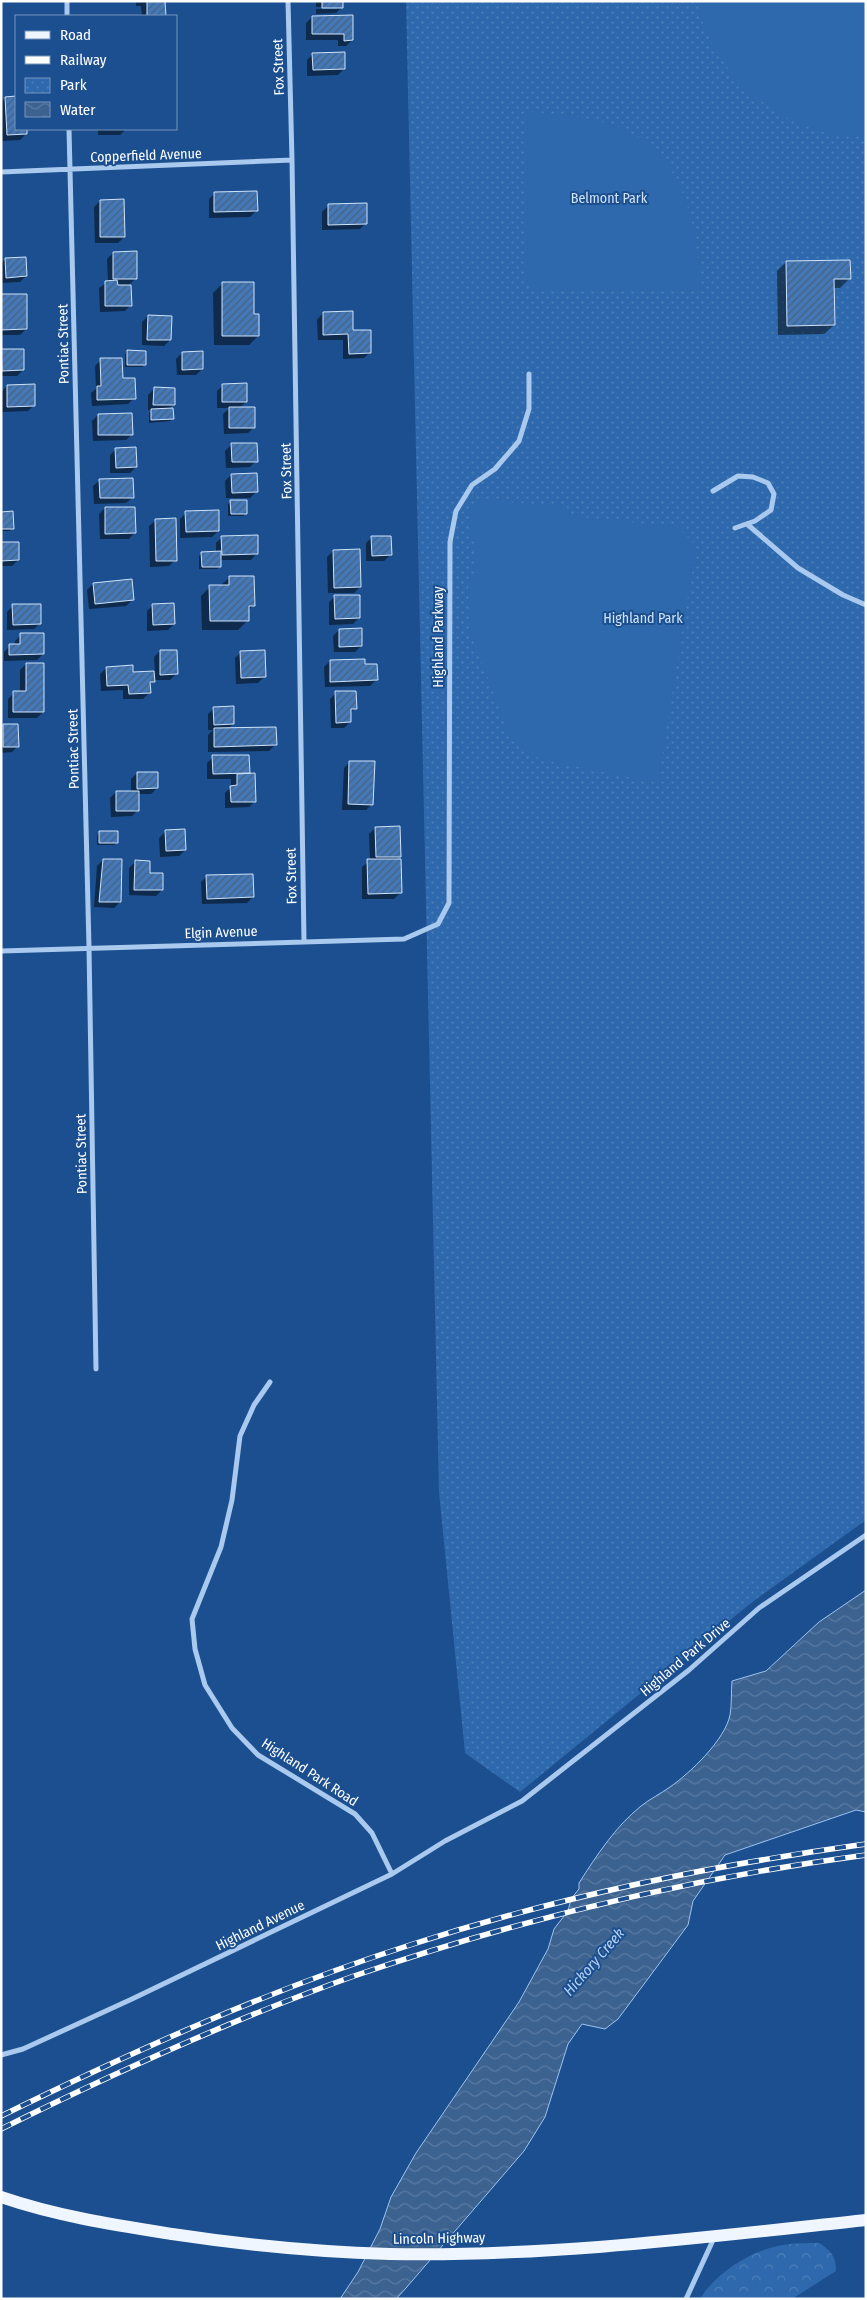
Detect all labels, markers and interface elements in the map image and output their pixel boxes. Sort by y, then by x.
legend [15,15,178,130]
text: Road [60,26,91,44]
street label: Fox Street [269,38,288,96]
text: Railway [60,51,107,69]
text: Park [60,76,87,94]
text: Water [60,101,96,119]
street label: Copperfield Avenue [90,145,202,166]
park label: Belmont Park [571,190,648,207]
street label: Pontiac Street [54,303,73,384]
street label: Fox Street [277,442,295,500]
street label: Highland Parkway [430,586,447,688]
park label: Highland Park [603,610,683,627]
street label: Pontiac Street [64,708,83,789]
street label: Fox Street [282,847,300,905]
street label: Elgin Avenue [184,923,258,942]
street label: Pontiac Street [72,1113,91,1194]
street label: Highland Park Drive [637,1615,734,1700]
street label: Highland Park Road [258,1735,361,1810]
street label: Highland Avenue [213,1897,307,1954]
water label: Hickory Creek [560,1924,629,1999]
street label: Lincoln Highway [393,2229,486,2248]

